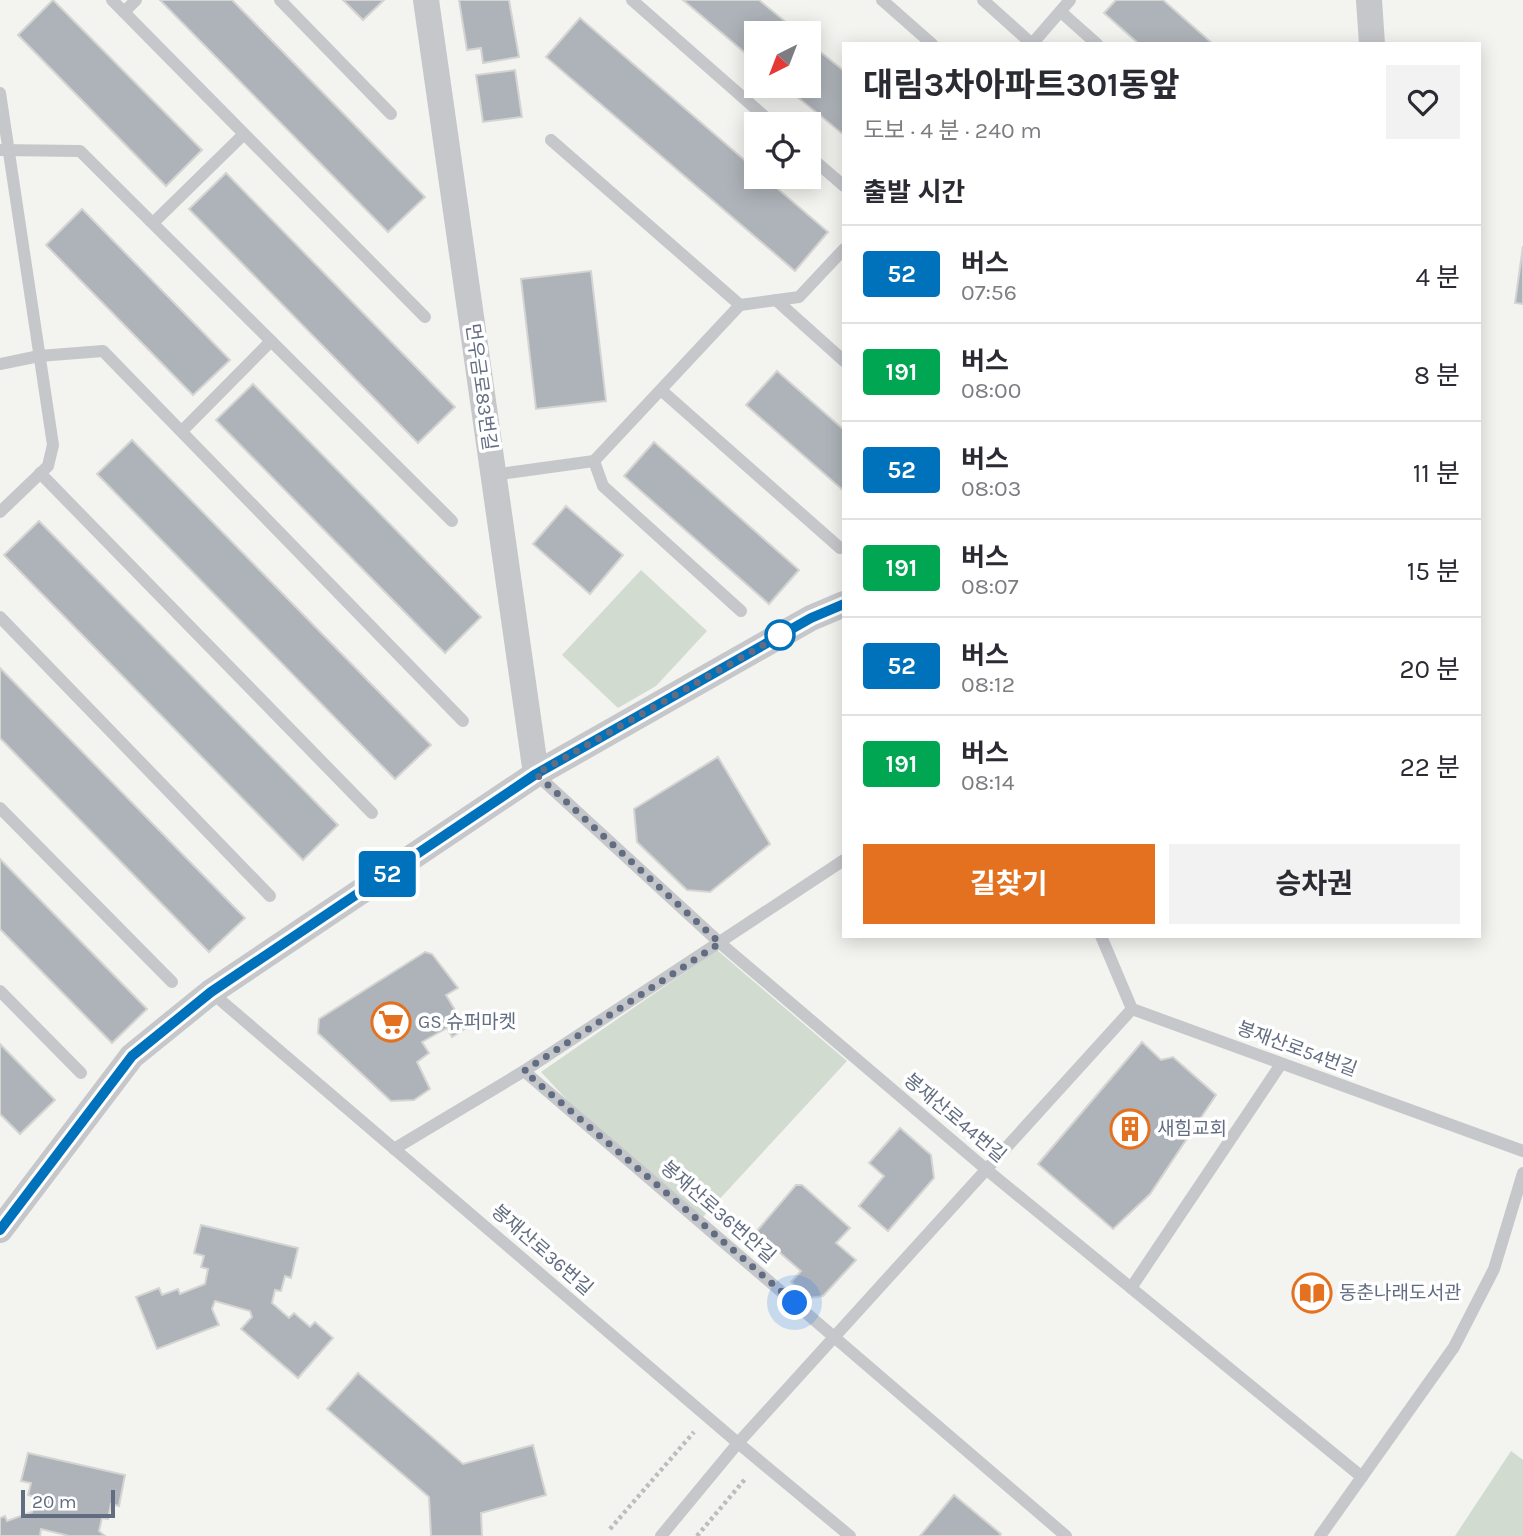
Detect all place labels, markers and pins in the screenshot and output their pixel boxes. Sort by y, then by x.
unlabelled marker [765,620,795,650]
supermarket icon: GS 슈퍼마켓 [370,1001,412,1043]
place label: GS 슈퍼마켓 [418,1011,516,1033]
building icon: 새힘교회 [1109,1108,1151,1150]
place label: 새힘교회 [1157,1118,1227,1140]
library icon: 동춘나래도서관 [1291,1272,1333,1314]
place label: 동춘나래도서관 [1339,1282,1461,1304]

